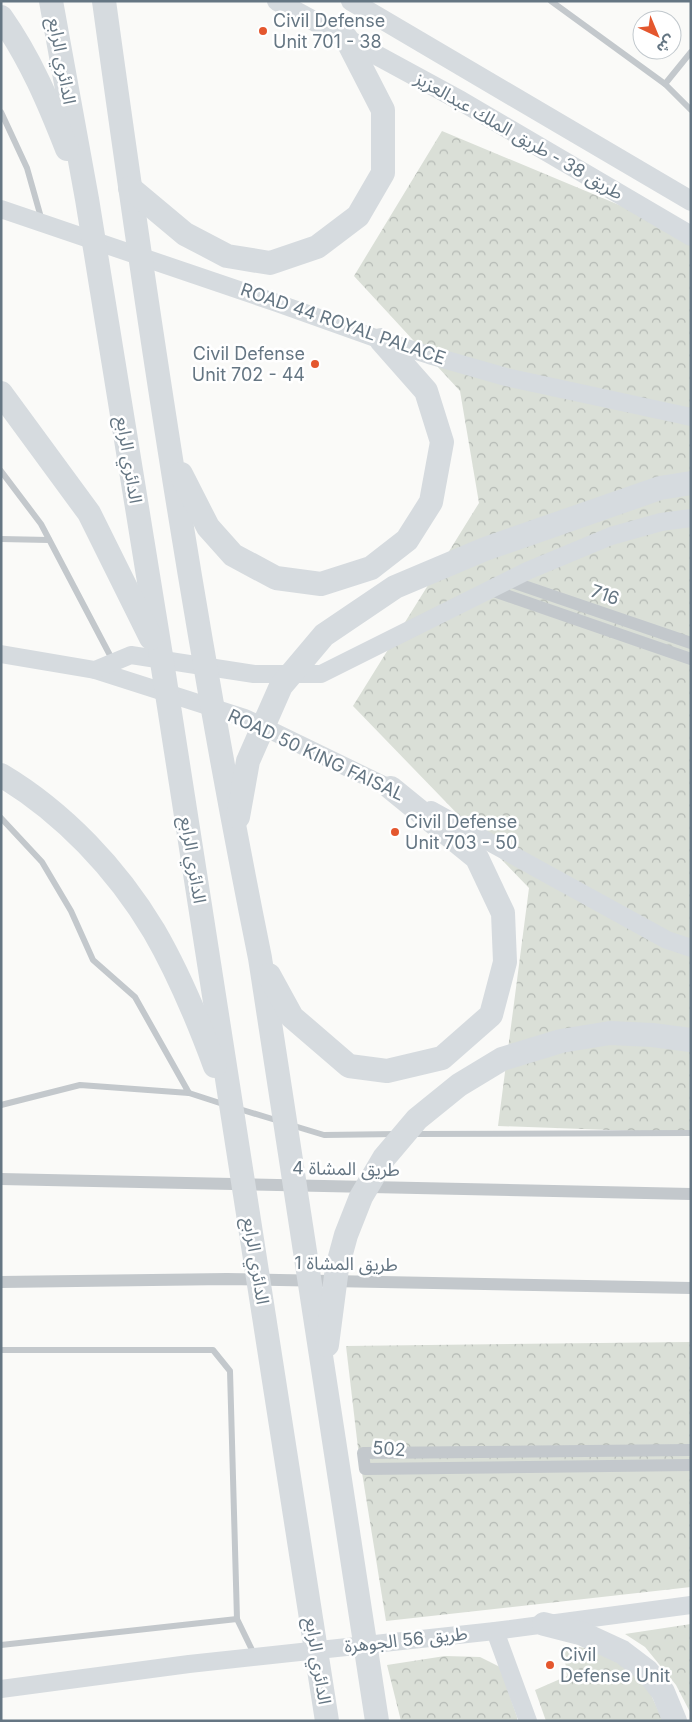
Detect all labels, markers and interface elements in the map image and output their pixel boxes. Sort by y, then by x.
place label: Civil Defense Unit 701 - 38 [273,10,385,52]
north arrow [632,10,682,60]
street label: الدائري الرابع [41,16,80,107]
marker: Civil Defense Unit 701 - 38 [257,25,269,37]
text: ش [654,32,679,57]
street label: طريق 38 - طريق الملك عبدالعزيز [410,67,627,205]
street label: ROAD 44 ROYAL PALACE [238,279,448,369]
place label: Civil Defense Unit 702 - 44 [192,343,305,385]
marker: Civil Defense Unit 702 - 44 [309,358,321,370]
street label: الدائري الرابع [108,415,147,506]
street label: 716 [588,580,622,609]
street label: ROAD 50 KING FAISAL [225,704,408,805]
place label: Civil Defense Unit 703 - 50 [405,811,517,853]
street label: الدائري الرابع [172,815,211,906]
marker: Civil Defense Unit 703 - 50 [389,826,401,838]
street label: طريق المشاة 4 [292,1157,400,1181]
street label: الدائري الرابع [235,1216,274,1307]
street label: طريق المشاة 1 [294,1252,398,1276]
street label: 502 [372,1437,406,1460]
street label: الدائري الرابع [297,1616,336,1707]
street label: طريق 56 الجوهرة [343,1623,469,1657]
place label: Civil Defense Unit [560,1644,670,1686]
marker: Civil Defense Unit [544,1659,556,1671]

